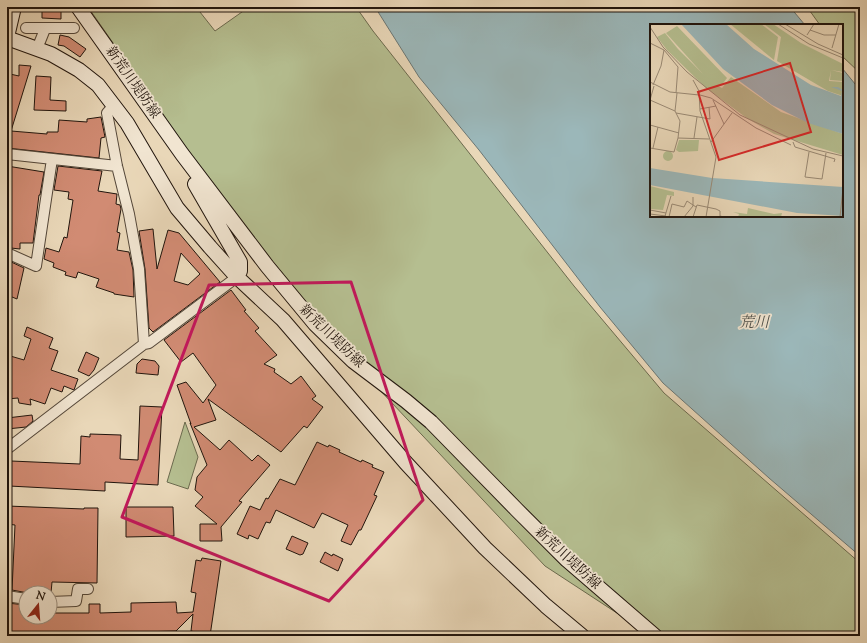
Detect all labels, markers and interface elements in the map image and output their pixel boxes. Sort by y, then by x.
inset map [650,24,843,217]
street label: 新荒川堤防線 [100,43,164,123]
street label: 新荒川堤防線 [294,301,368,373]
water label: 荒川 [739,313,771,334]
street label: 新荒川堤防線 [529,523,605,595]
north arrow [18,585,58,625]
text: N [33,587,47,605]

